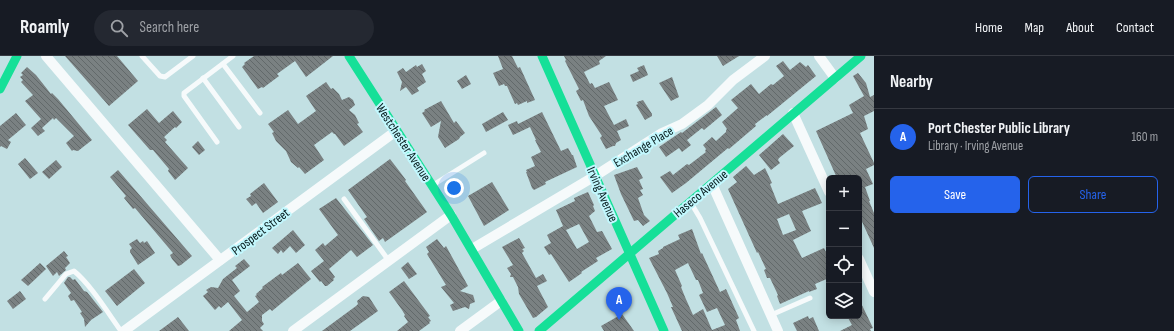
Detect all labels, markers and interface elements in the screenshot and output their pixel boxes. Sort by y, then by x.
search box [94,10,374,46]
text: Roamly [20,16,70,39]
icon: search [108,17,130,39]
text: Search here [140,18,199,37]
text: Home [975,19,1003,36]
text: Map [1025,19,1044,36]
text: About [1066,19,1094,36]
text: Contact [1116,19,1154,36]
text: Nearby [890,72,933,92]
street label: Westchester Avenue [372,101,434,184]
text: Port Chester Public Library [928,119,1070,138]
street label: Exchange Place [611,123,676,171]
text: A [900,129,906,145]
text: 160 m [1132,129,1158,145]
text: Library · Irving Avenue [928,138,1023,154]
street label: Irving Avenue [583,164,621,224]
street label: Haseco Avenue [670,166,731,221]
map controls [826,175,862,319]
button: + [826,175,862,211]
button: Save [890,176,1020,213]
button: Share [1028,176,1158,213]
your location [444,178,464,198]
street label: Prospect Street [229,205,293,259]
button: − [826,211,862,247]
button: locate [826,247,862,283]
button: layers [826,283,862,319]
pin: A [606,287,632,320]

